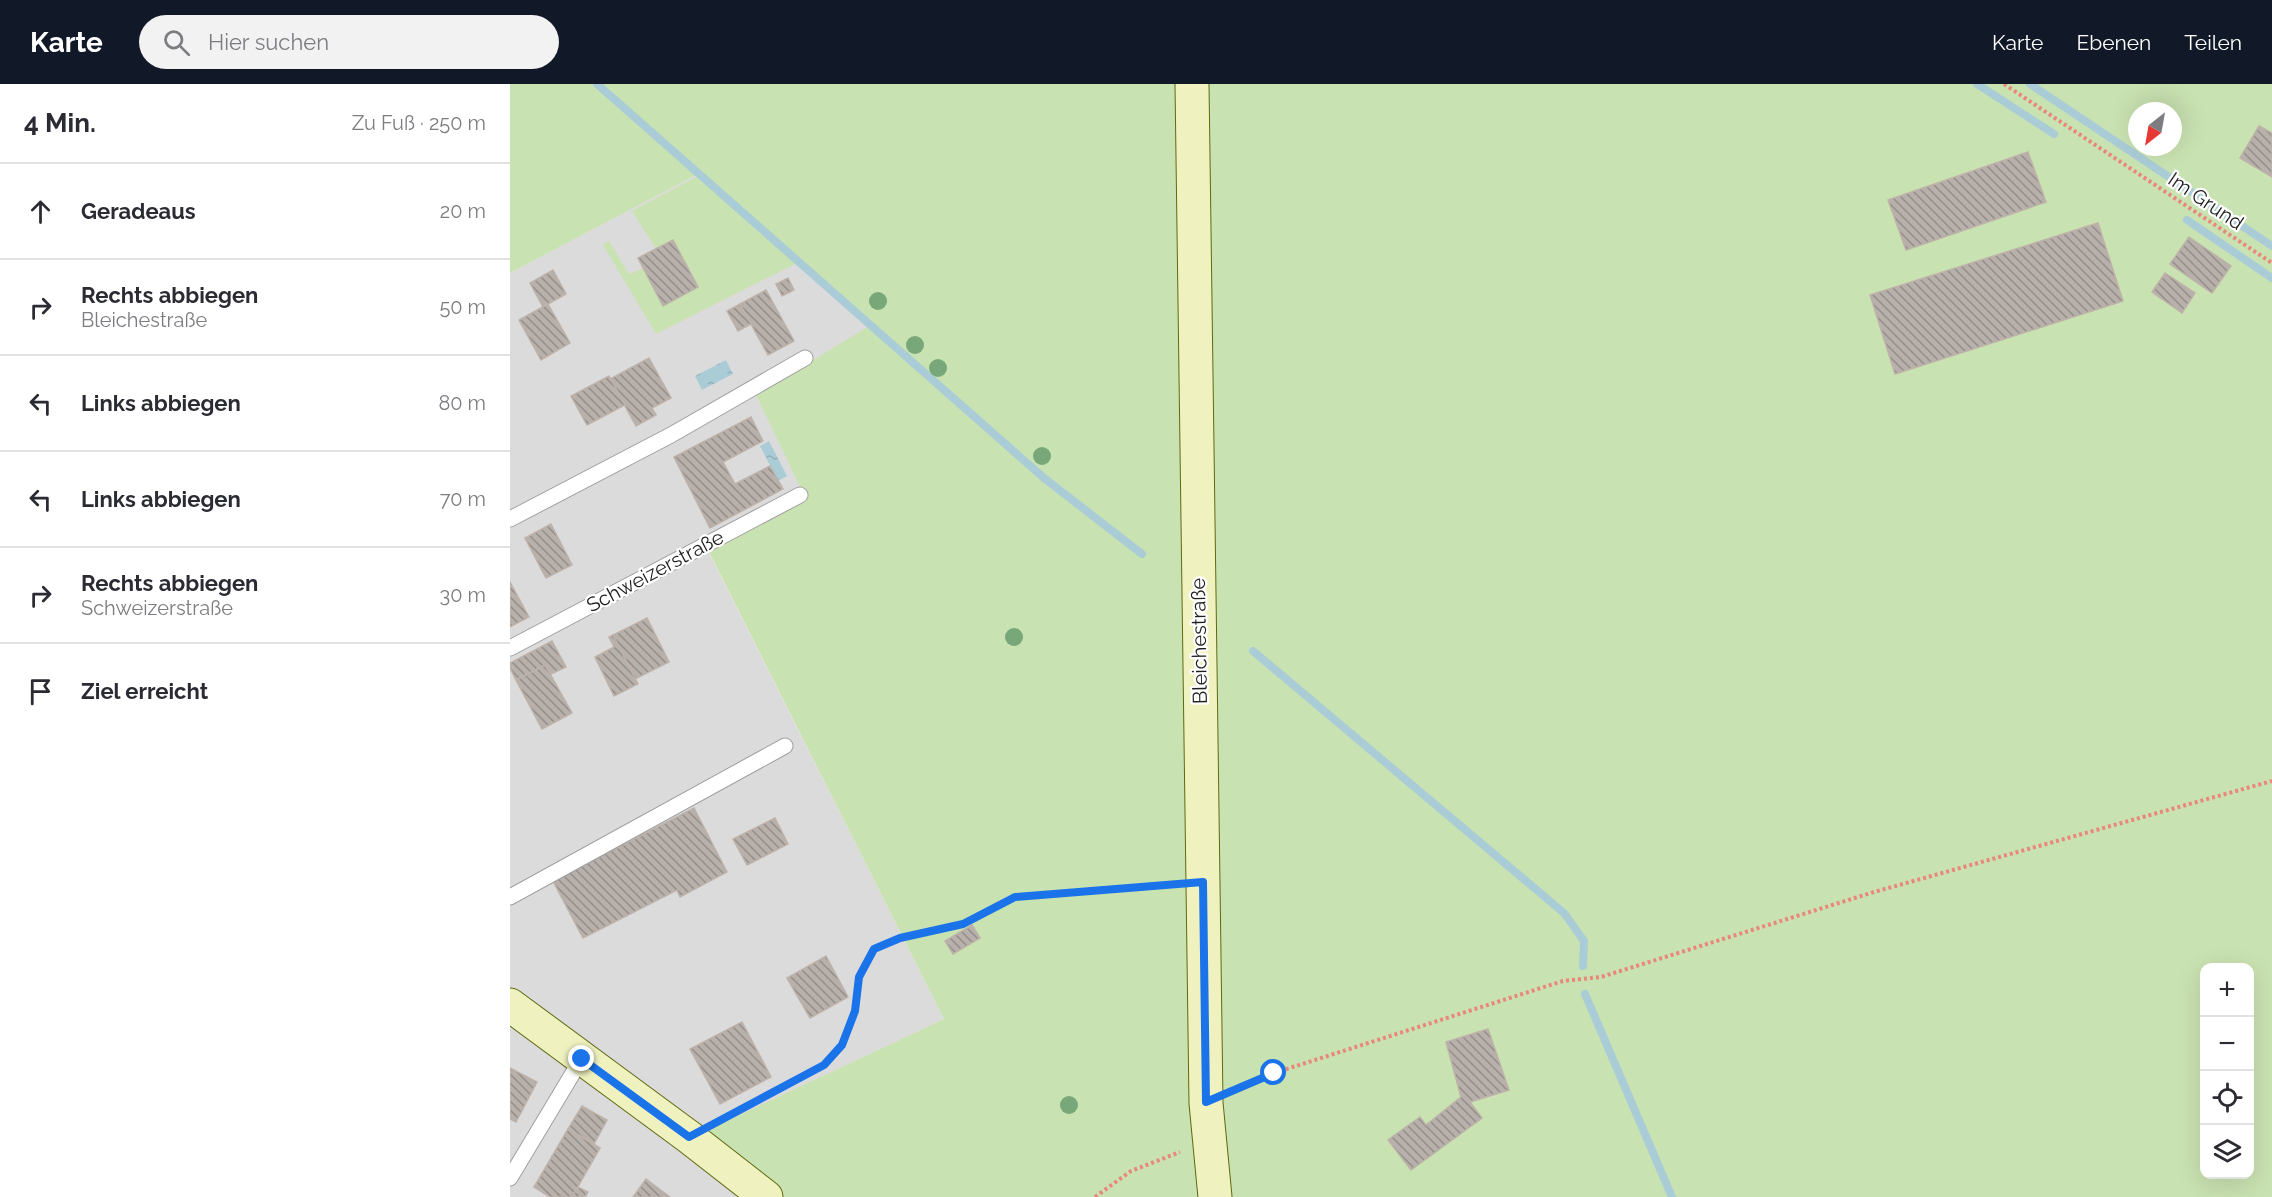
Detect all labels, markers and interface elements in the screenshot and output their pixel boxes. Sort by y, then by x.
search box [139,15,559,69]
text: Karte [30,26,103,59]
icon: search [160,26,193,59]
text: Hier suchen [208,29,329,55]
text: Karte [1992,30,2043,55]
text: Ebenen [2076,30,2151,55]
text: Teilen [2184,30,2242,55]
north arrow [2128,102,2182,156]
text: 4 Min. [24,108,96,138]
text: Zu Fuß · 250 m [352,111,486,135]
street label: Im Grund [2164,167,2248,235]
icon: ahead [24,195,57,228]
text: Geradeaus [81,198,196,224]
text: 20 m [440,199,486,223]
text: Rechts abbiegen [81,282,258,308]
icon: right [24,291,57,324]
text: 50 m [439,295,486,319]
text: Bleichestraße [81,308,207,332]
icon: left [24,387,57,420]
text: Links abbiegen [81,390,241,416]
text: 80 m [438,391,486,415]
icon: left [24,483,57,516]
text: Links abbiegen [81,486,241,512]
text: 70 m [440,487,486,511]
street label: Schweizerstraße [582,525,728,617]
text: Rechts abbiegen [81,570,258,596]
street label: Bleichestraße [1186,577,1212,704]
icon: right [24,579,57,612]
text: 30 m [440,583,486,607]
text: Schweizerstraße [81,596,233,620]
icon: arrive [24,675,57,708]
text: Ziel erreicht [81,678,208,704]
map controls [2200,963,2254,1179]
button: + [2200,963,2254,1017]
button: − [2200,1017,2254,1071]
route end [568,1045,594,1071]
route start [1260,1059,1286,1085]
button: locate [2200,1071,2254,1125]
button: layers [2200,1125,2254,1179]

